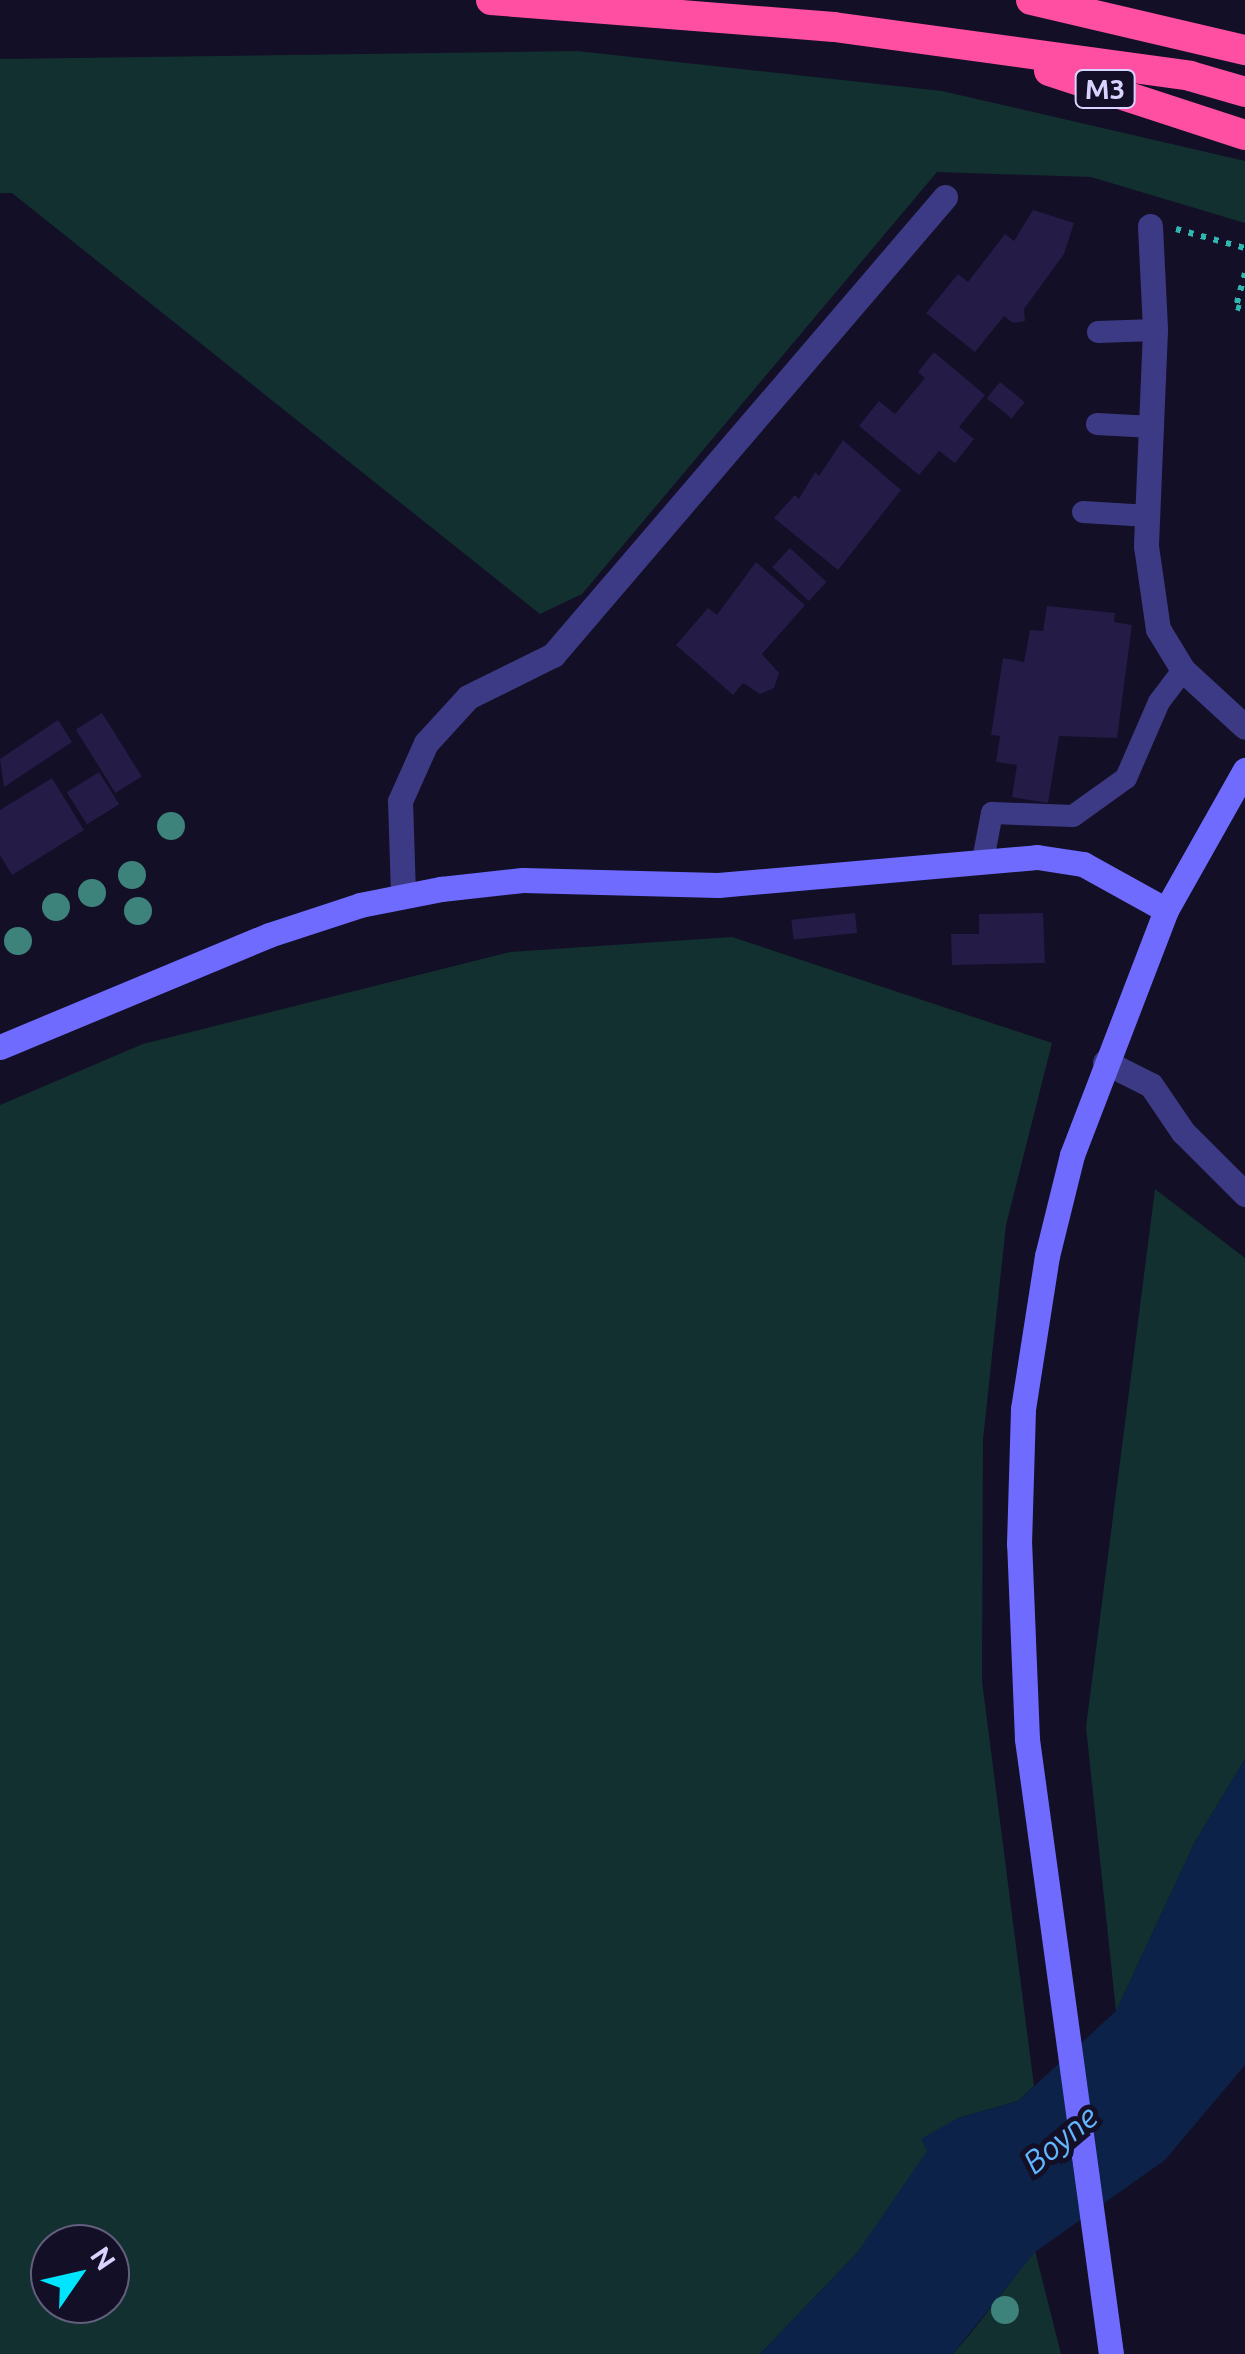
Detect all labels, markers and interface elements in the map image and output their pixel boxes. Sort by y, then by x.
road number: M3 [1072,66,1138,112]
water label: Boyne [1015,2097,1105,2181]
north arrow [30,2224,130,2324]
text: N [85,2241,122,2275]

